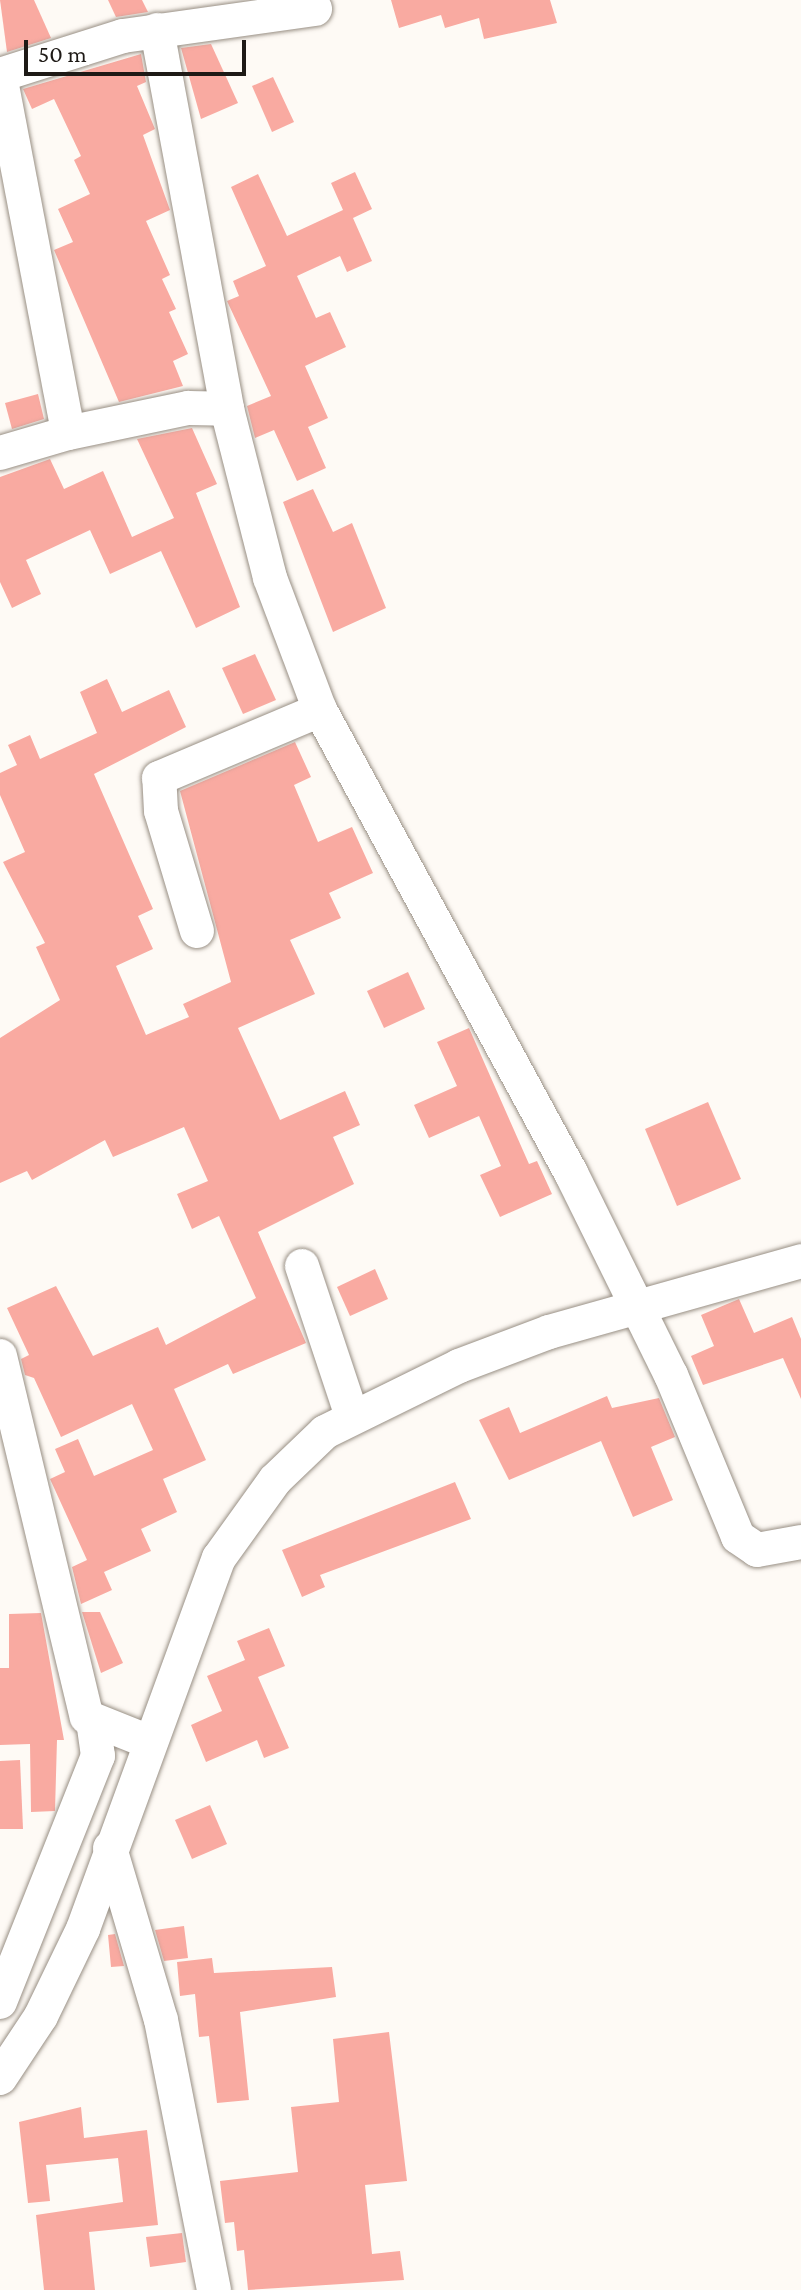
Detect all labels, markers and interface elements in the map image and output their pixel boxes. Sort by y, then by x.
scale bar [28,24,250,74]
text: 50 m [38,40,87,67]

